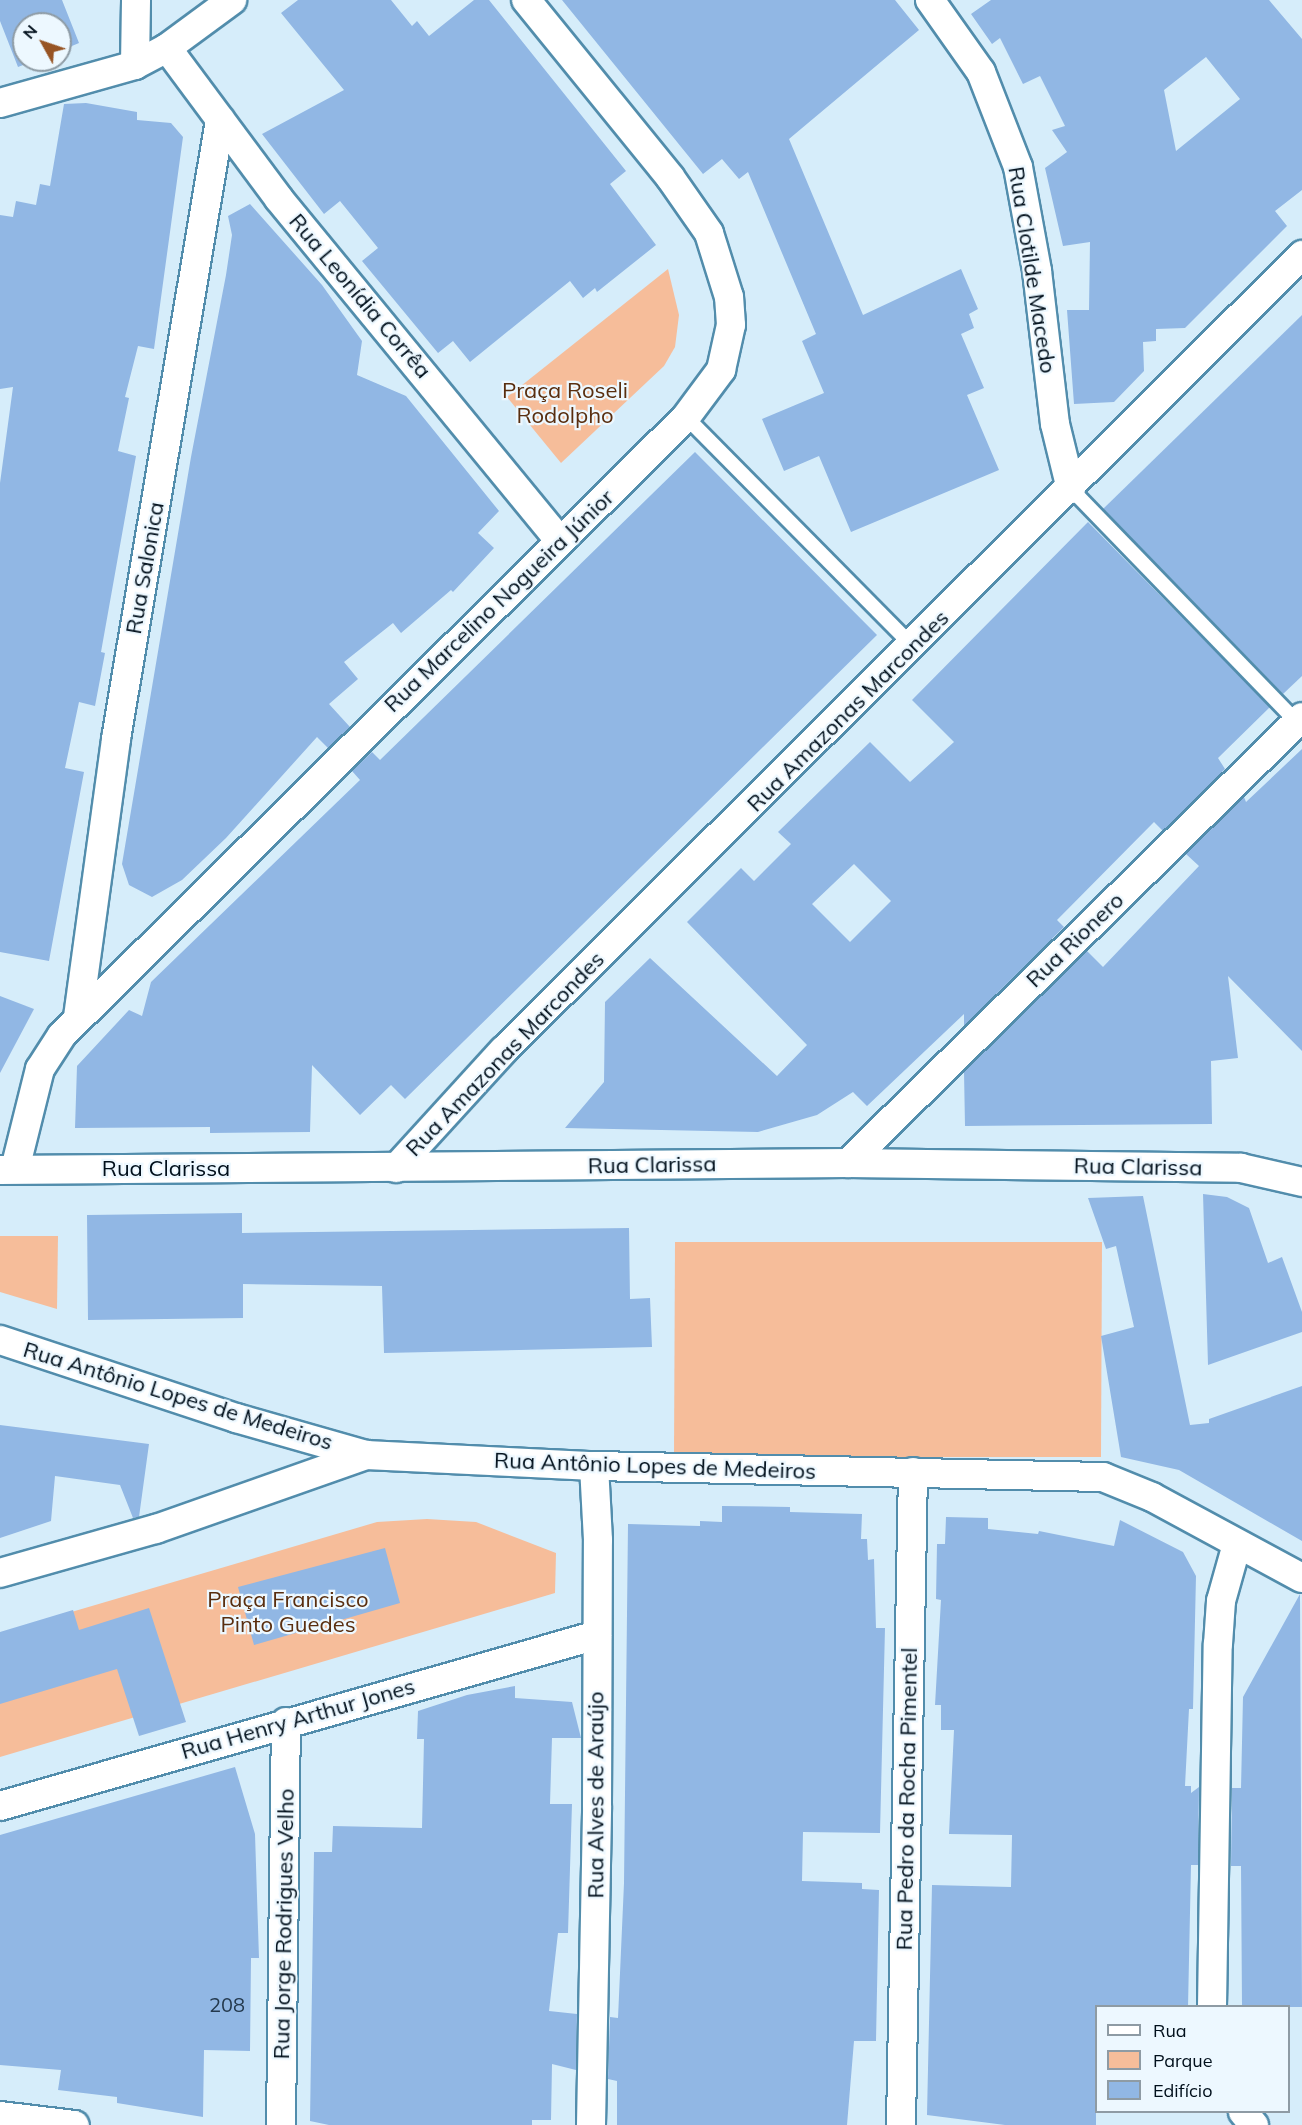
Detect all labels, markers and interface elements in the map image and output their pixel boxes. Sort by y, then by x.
north arrow [12,12,72,72]
text: N [18,21,41,43]
street label: Rua Clotilde Macedo [1003,165,1061,375]
street label: Rua Leonídia Corrêa [283,208,437,384]
park label: Praça Roseli Rodolpho [502,377,628,428]
street label: Rua Marcelino Nogueira Júnior [379,484,619,718]
street label: Rua Salonica [120,500,170,636]
street label: Rua Amazonas Marcondes [742,605,954,817]
street label: Rua Rionero [1021,887,1129,993]
street label: Rua Amazonas Marcondes [400,946,610,1162]
street label: Rua Clarissa [587,1151,717,1179]
street label: Rua Clarissa [1073,1153,1203,1181]
street label: Rua Clarissa [102,1156,230,1182]
street label: Rua Antônio Lopes de Medeiros [20,1336,336,1456]
street label: Rua Antônio Lopes de Medeiros [494,1447,816,1485]
park label: Praça Francisco Pinto Guedes [207,1586,369,1638]
street label: Rua Pedro da Rocha Pimentel [891,1647,923,1951]
street label: Rua Henry Arthur Jones [178,1673,418,1765]
street label: Rua Alves de Araújo [583,1691,609,1899]
street label: Rua Jorge Rodrigues Velho [268,1788,300,2060]
house number: 208 [209,1992,245,2016]
legend [1095,2005,1290,2113]
text: Rua [1153,2019,1187,2042]
text: Parque [1153,2049,1212,2072]
text: Edifício [1153,2079,1212,2102]

